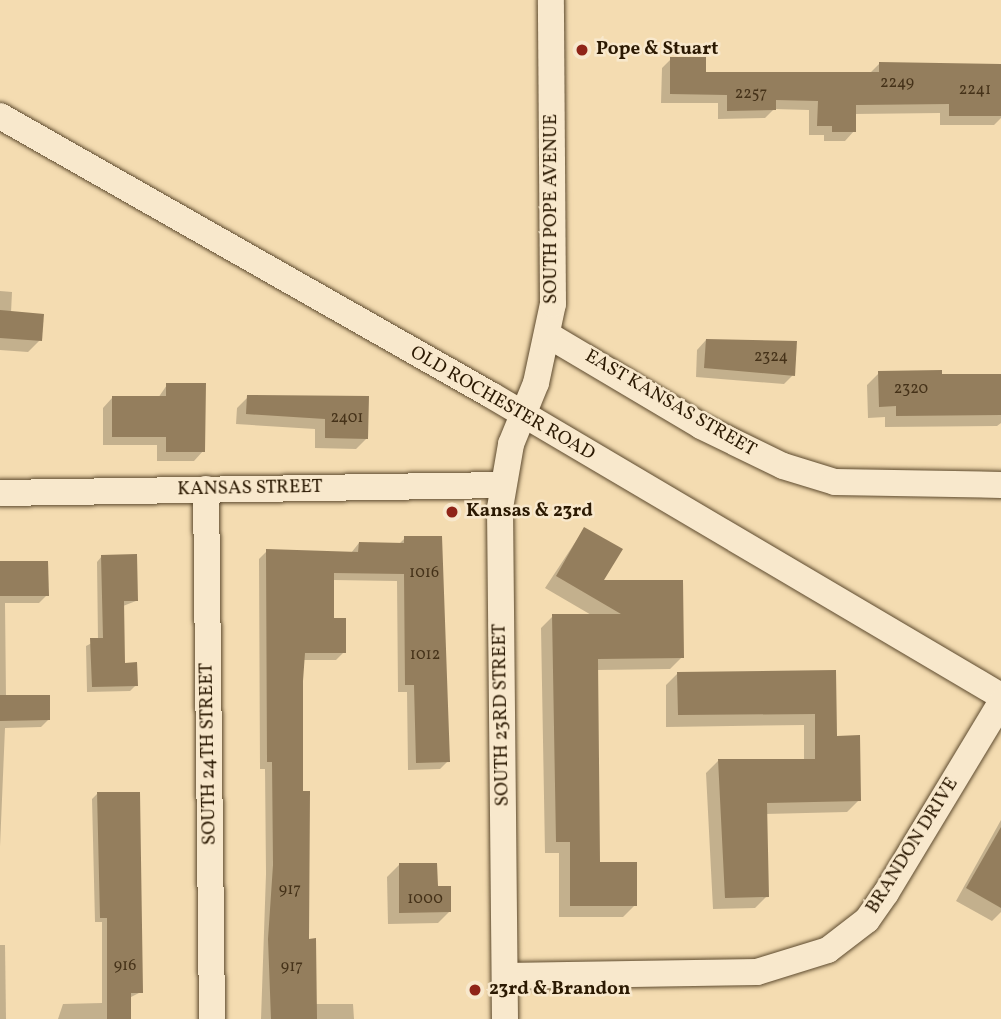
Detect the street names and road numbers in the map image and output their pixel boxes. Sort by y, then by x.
street label: SOUTH POPE AVENUE [541,114,563,304]
street label: OLD ROCHESTER ROAD [406,342,598,466]
street label: EAST KANSAS STREET [580,345,760,463]
street label: KANSAS STREET [177,476,323,502]
street label: SOUTH 23RD STREET [489,623,515,807]
street label: SOUTH 24TH STREET [196,663,222,845]
street label: BRANDON DRIVE [862,774,964,918]

